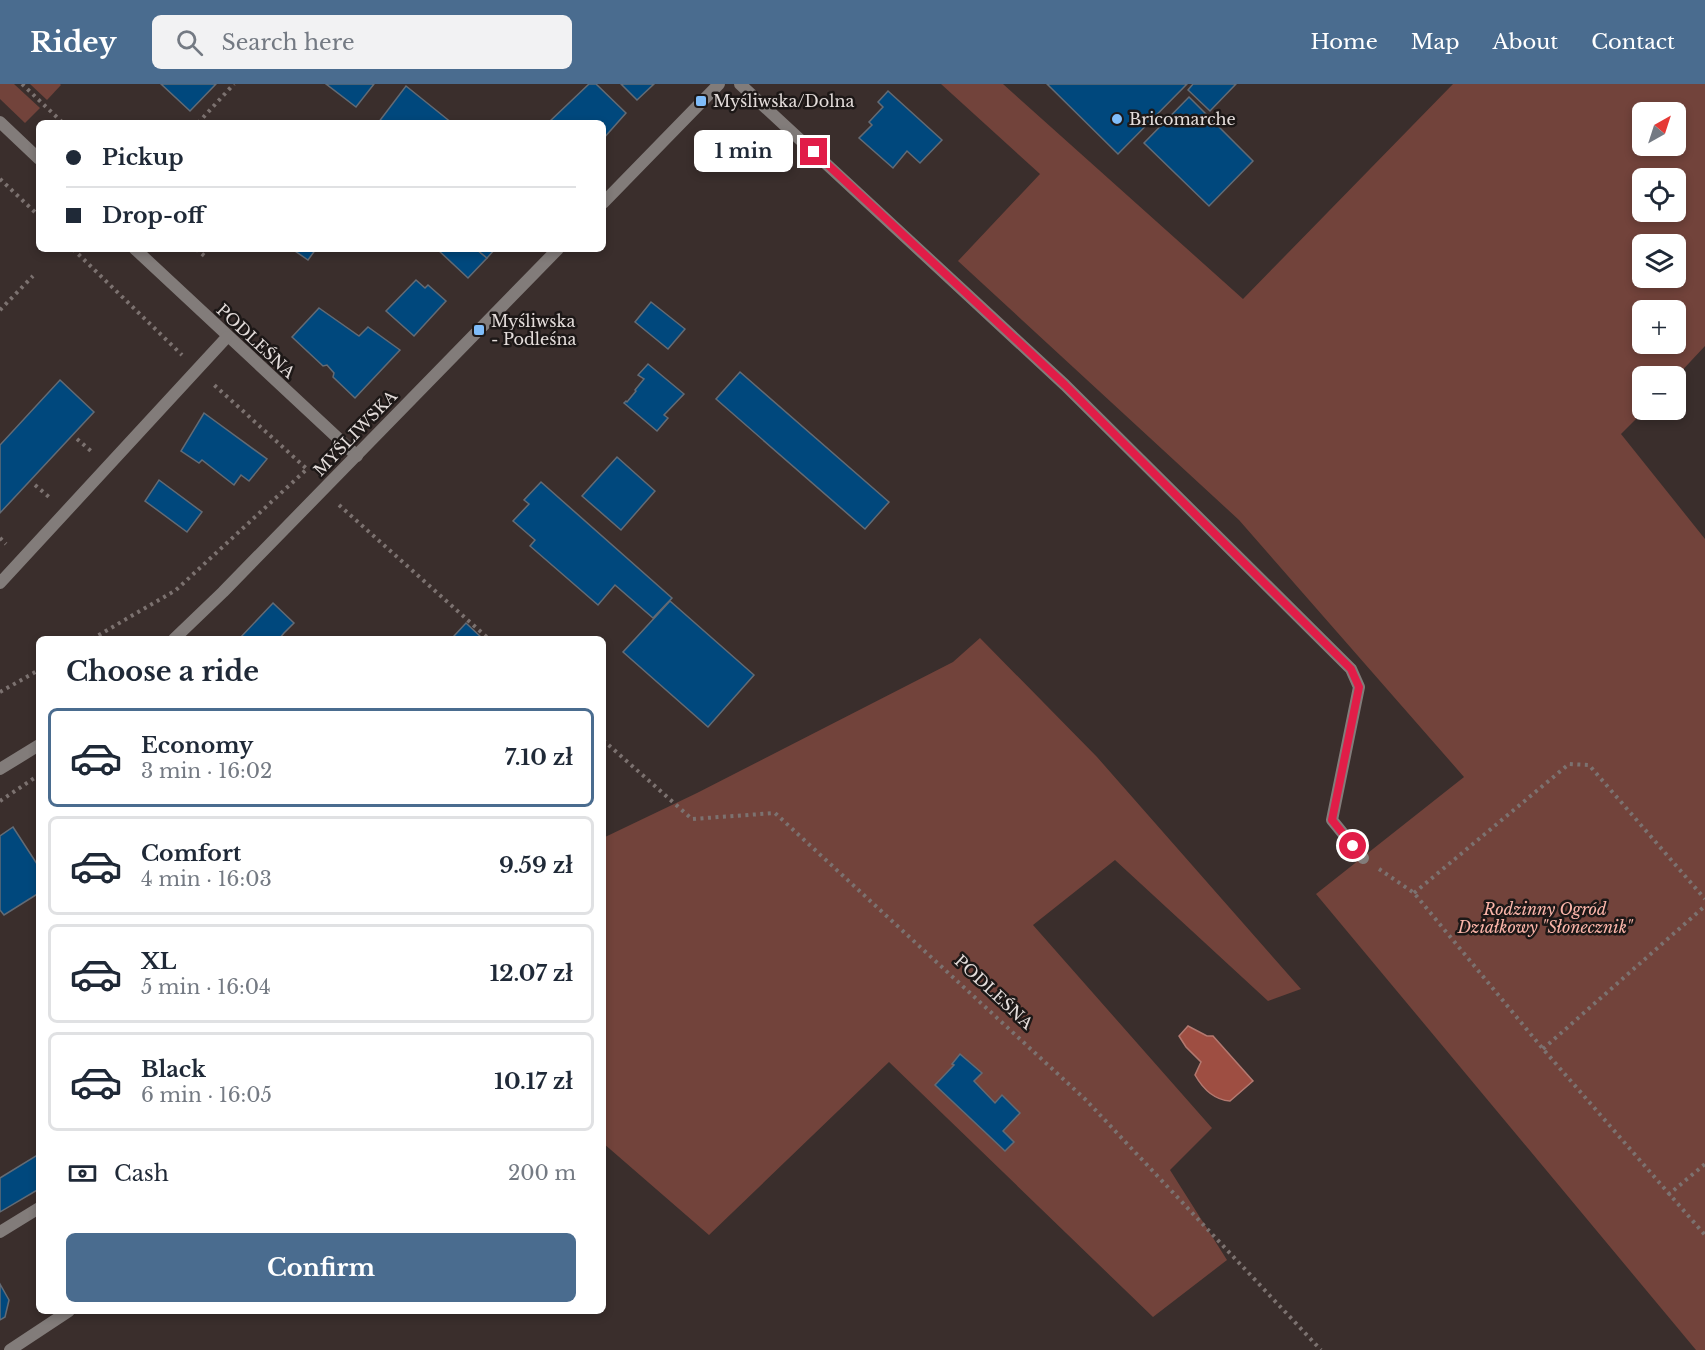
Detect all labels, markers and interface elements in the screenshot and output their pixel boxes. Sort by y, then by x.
search box [152,15,572,69]
text: Ridey [30,25,116,60]
icon: search [173,26,206,59]
text: Search here [221,29,355,56]
text: Home [1311,29,1378,55]
text: Map [1411,29,1459,55]
text: About [1492,29,1558,55]
text: Contact [1591,29,1675,55]
place label: Myśliwska/Dolna [713,91,854,111]
marker: Myśliwska/Dolna [694,94,708,108]
north arrow [1632,102,1686,156]
map controls [1632,102,1686,420]
place label: Bricomarche [1129,109,1236,129]
marker: Bricomarche [1110,112,1124,126]
callout: 1 min [694,131,793,173]
route end [800,138,827,165]
text: 1 min [715,139,772,163]
text: Pickup [102,144,184,171]
button: locate [1632,168,1686,222]
text: Drop-off [102,202,204,229]
button: layers [1632,234,1686,288]
street label: PODLEŚNA [213,300,300,383]
button: + [1632,300,1686,354]
place label: Myśliwska - Podleśna [491,311,576,349]
marker: Myśliwska - Podleśna [472,323,486,337]
button: − [1632,366,1686,420]
street label: MYŚLIWSKA [309,386,401,480]
text: Choose a ride [66,655,259,688]
icon: car [69,731,123,785]
text: Economy [141,732,253,759]
text: 7.10 zł [505,744,573,771]
text: 3 min · 16:02 [141,759,272,783]
route start [1339,832,1366,859]
icon: car [69,839,123,893]
text: Comfort [141,840,241,867]
text: 9.59 zł [499,852,573,879]
text: 4 min · 16:03 [141,867,272,891]
park label: Rodzinny Ogród Działkowy "Słonecznik" [1457,899,1633,937]
icon: car [69,947,123,1001]
text: XL [141,948,176,975]
street label: PODLEŚNA [951,951,1038,1034]
text: 12.07 zł [490,960,573,987]
text: 5 min · 16:04 [141,975,271,999]
icon: car [69,1055,123,1109]
text: Black [141,1056,206,1083]
text: 10.17 zł [494,1068,573,1095]
text: 6 min · 16:05 [141,1083,272,1107]
icon: cash [66,1157,99,1190]
text: Cash [114,1160,169,1187]
text: 200 m [508,1161,576,1185]
button: Confirm [66,1233,576,1302]

